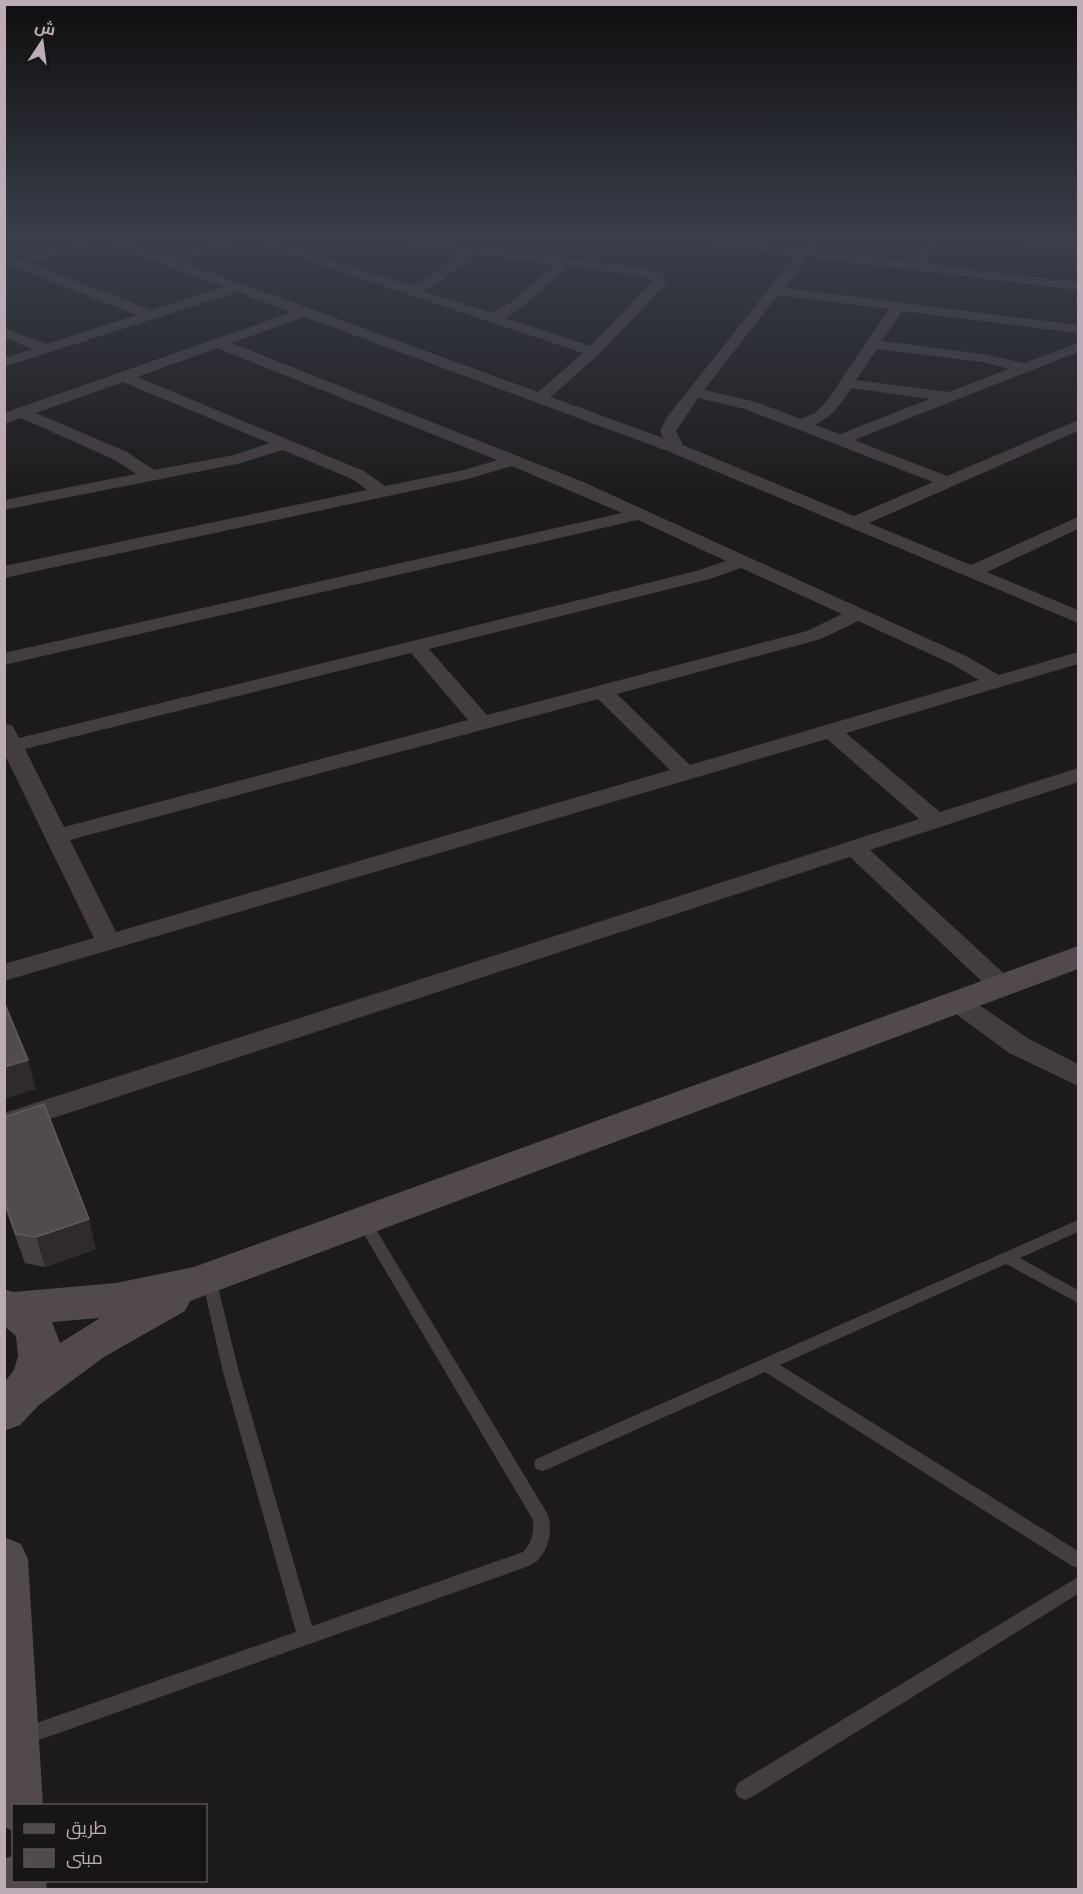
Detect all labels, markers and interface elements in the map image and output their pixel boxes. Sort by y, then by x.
north arrow [12,12,72,72]
text: ش [33,13,58,41]
legend [12,1804,207,1882]
text: طريق [66,1814,107,1841]
text: مبنى [66,1844,103,1871]

